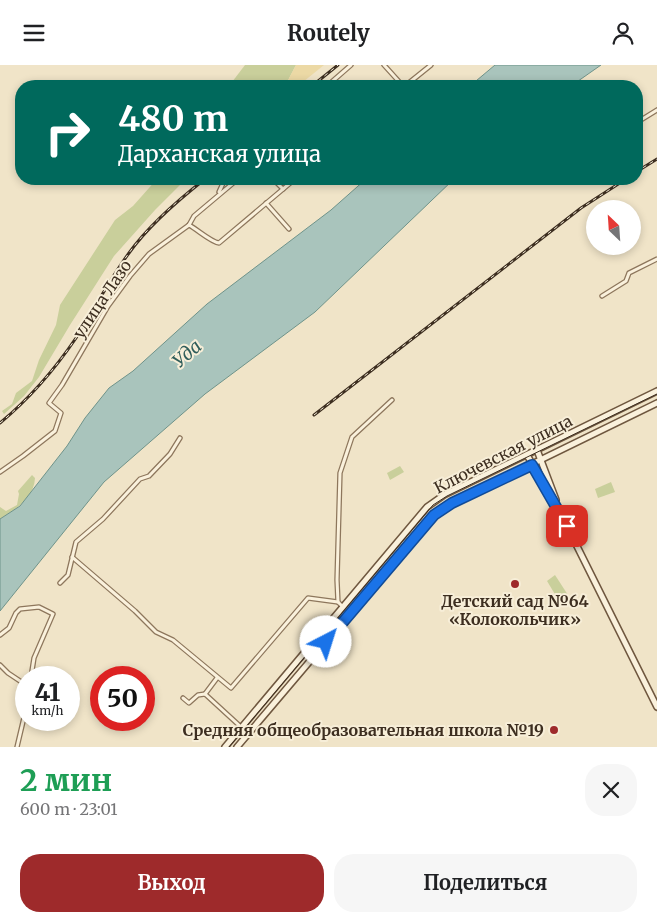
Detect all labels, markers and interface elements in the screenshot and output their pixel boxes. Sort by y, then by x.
icon: menu [20,19,48,47]
text: Routely [287,19,370,47]
icon: person [609,19,637,47]
text: 480 m [118,97,228,141]
icon: right [35,100,100,165]
text: Дарханская улица [118,140,321,168]
north arrow [586,200,641,255]
map controls [586,200,641,255]
street label: улица Лазо [68,256,136,342]
water label: Уда [167,335,206,373]
street label: Ключевская улица [430,410,576,498]
pin [546,505,588,547]
icon: arrive [553,512,581,540]
marker: Детский сад №64 «Колокольчик» [509,578,521,590]
place label: Детский сад №64 «Колокольчик» [441,591,589,629]
position arrow [299,615,351,667]
speed limit sign: 50 [90,666,155,731]
text: 41 [35,676,60,708]
text: km/h [32,703,63,718]
place label: Средняя общеобразовательная школа №19 [183,720,544,740]
marker: Средняя общеобразовательная школа №19 [548,724,560,736]
text: 2 мин [20,761,112,799]
button: close [585,764,637,816]
text: 600 m · 23:01 [20,799,117,819]
button: Выход [20,854,324,912]
button: Поделиться [334,854,637,912]

